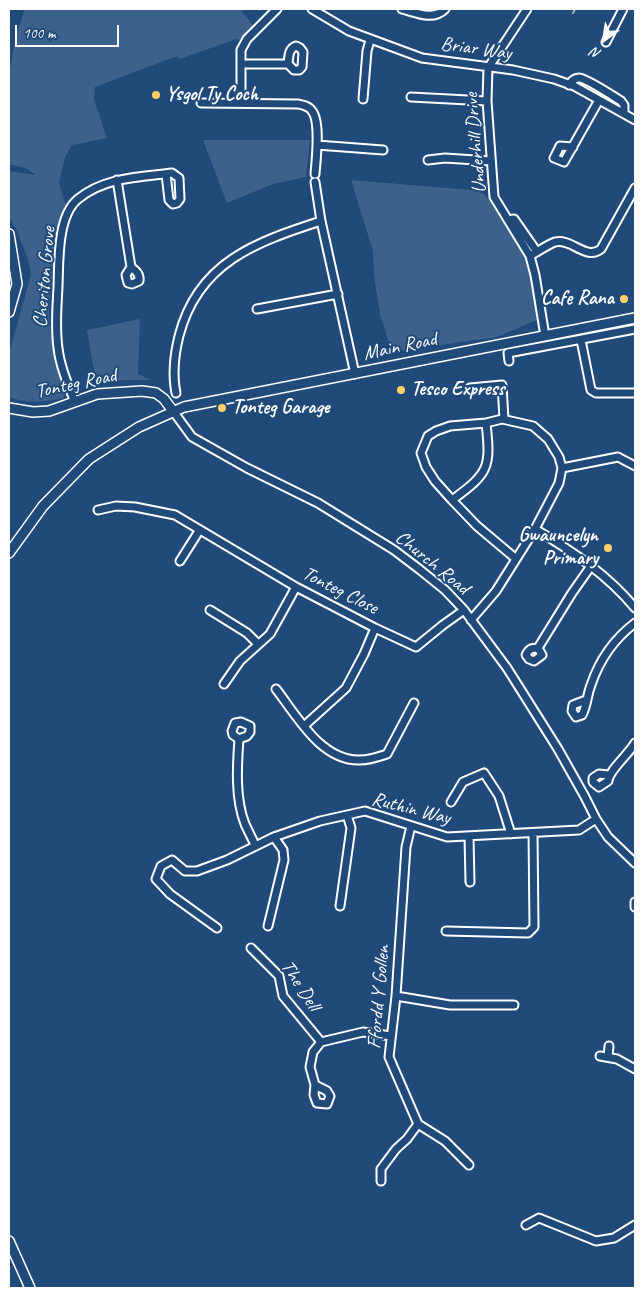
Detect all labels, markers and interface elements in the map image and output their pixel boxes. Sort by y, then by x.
scale bar [18,15,121,47]
north arrow [579,15,629,65]
text: 100 m [23,24,55,43]
street label: Briar Way [439,32,513,66]
text: N [588,44,604,63]
place label: Ysgol Ty Coch [166,83,258,107]
marker: Ysgol Ty Coch [150,89,162,101]
street label: Underhill Drive [460,92,492,194]
street label: Cheriton Grove [29,226,61,328]
place label: Cafe Rana [541,287,614,311]
marker: Cafe Rana [618,293,630,305]
street label: Main Road [361,328,439,366]
street label: Tonteg Road [33,364,119,404]
place label: Tesco Express [411,378,504,402]
marker: Tesco Express [395,384,407,396]
place label: Tonteg Garage [232,396,329,420]
marker: Tonteg Garage [216,402,228,414]
place label: Gwauncelyn Primary [518,524,598,571]
street label: Church Road [390,526,474,600]
marker: Gwauncelyn Primary [602,542,614,554]
street label: Tonteg Close [298,562,382,620]
street label: Ruthin Way [369,788,453,830]
street label: Ffordd Y Gollen [363,944,395,1050]
street label: The Dell [275,956,325,1016]

